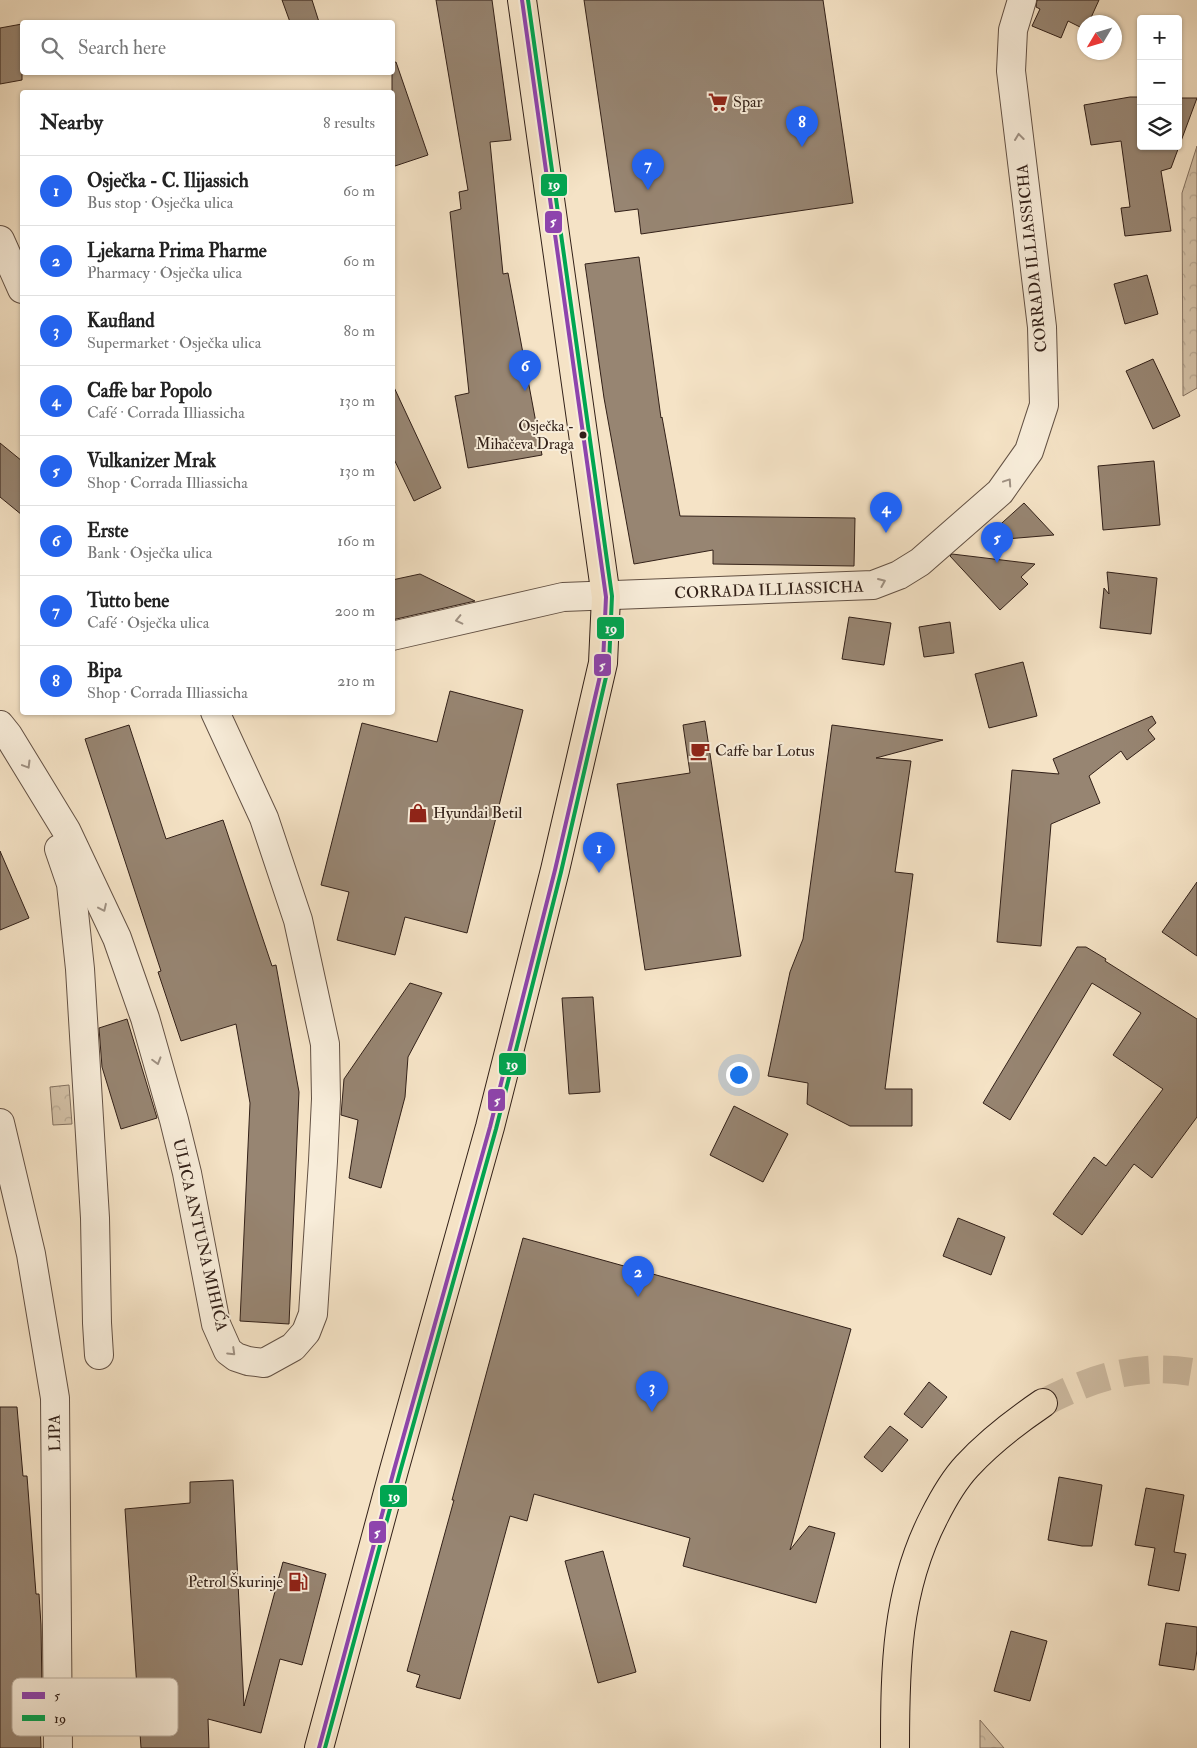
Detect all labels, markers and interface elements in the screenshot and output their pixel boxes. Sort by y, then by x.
north arrow [1077,15,1122,60]
map controls [1137,15,1182,150]
button: + [1137,15,1182,60]
search box [20,20,395,75]
icon: search [38,34,66,62]
text: Search here [78,36,166,60]
button: − [1137,60,1182,105]
supermarket icon: Spar [707,91,729,113]
place label: Spar [733,92,763,113]
button: layers [1137,105,1182,150]
pin: 8 [786,106,818,147]
text: Nearby [40,109,103,136]
text: 8 results [323,113,375,133]
one-way arrow [1014,133,1025,141]
pin: 7 [632,149,664,190]
street label: CORRADA ILLIASSICHA [1012,163,1052,353]
text: Osječka - C. Ilijassich [87,169,249,193]
line badge: 19 [540,173,568,197]
text: 19 [548,176,560,193]
text: 1 [53,181,59,201]
text: 60 m [343,181,375,201]
text: Bus stop · Osječka ulica [87,193,233,213]
line badge: 5 [544,210,563,234]
text: 5 [550,213,557,230]
text: Ljekarna Prima Pharme [87,239,267,263]
text: 2 [52,251,60,271]
text: 60 m [343,251,375,271]
text: Pharmacy · Osječka ulica [87,263,242,283]
text: Kaufland [87,309,155,333]
text: 3 [53,321,59,341]
text: 80 m [344,321,375,341]
text: Supermarket · Osječka ulica [87,333,261,353]
pin: 6 [509,350,541,391]
text: Caffe bar Popolo [87,379,212,403]
text: 4 [52,391,60,411]
text: 130 m [339,391,375,411]
text: Café · Corrada Illiassicha [87,403,245,423]
place label: Osječka - Mihačeva Draga [476,417,575,454]
marker: Osječka - Mihačeva Draga [578,430,588,440]
text: Vulkanizer Mrak [87,449,216,473]
text: 5 [52,461,60,481]
text: 130 m [339,461,375,481]
text: Shop · Corrada Illiassicha [87,473,248,493]
one-way arrow [1001,478,1011,487]
pin: 4 [870,492,902,533]
text: Erste [87,519,128,543]
pin: 5 [981,522,1013,563]
text: 6 [52,531,60,551]
text: 160 m [337,531,375,551]
text: Bank · Osječka ulica [87,543,212,563]
street label: CORRADA ILLIASSICHA [674,577,864,603]
one-way arrow [877,578,886,588]
text: Tutto bene [87,589,169,613]
text: 7 [52,601,60,621]
text: 200 m [335,601,375,621]
text: Café · Osječka ulica [87,613,209,633]
one-way arrow [455,615,464,625]
line badge: 19 [596,616,625,640]
text: 19 [605,620,617,637]
line badge: 5 [593,653,612,677]
text: 5 [599,657,606,674]
text: Bipa [87,659,122,683]
text: 8 [52,671,60,691]
text: 210 m [337,671,375,691]
text: Shop · Corrada Illiassicha [87,683,248,703]
cafe icon: Caffe bar Lotus [689,740,711,762]
place label: Caffe bar Lotus [715,741,815,761]
one-way arrow [20,760,30,769]
shop icon: Hyundai Betil [407,802,429,824]
place label: Hyundai Betil [433,803,522,823]
pin: 1 [583,832,615,873]
one-way arrow [97,903,107,912]
line badge: 19 [498,1052,527,1076]
text: 19 [506,1056,518,1073]
one-way arrow [152,1057,162,1065]
your location [726,1062,752,1088]
line badge: 5 [487,1088,506,1112]
text: 5 [494,1092,501,1109]
street label: ULICA ANTUNA MIHIĆA [168,1136,233,1333]
pin: 2 [622,1256,654,1297]
one-way arrow [226,1346,235,1355]
pin: 3 [636,1371,668,1412]
street label: LIPA [45,1414,65,1452]
line badge: 19 [379,1484,408,1508]
text: 19 [388,1488,400,1505]
line badge: 5 [368,1520,387,1544]
text: 5 [374,1524,381,1541]
place label: Petrol Škurinje [188,1571,283,1592]
fuel station icon: Petrol Škurinje [287,1571,309,1593]
legend [12,1678,178,1736]
text: 5 [54,1687,61,1704]
text: 19 [54,1710,66,1727]

